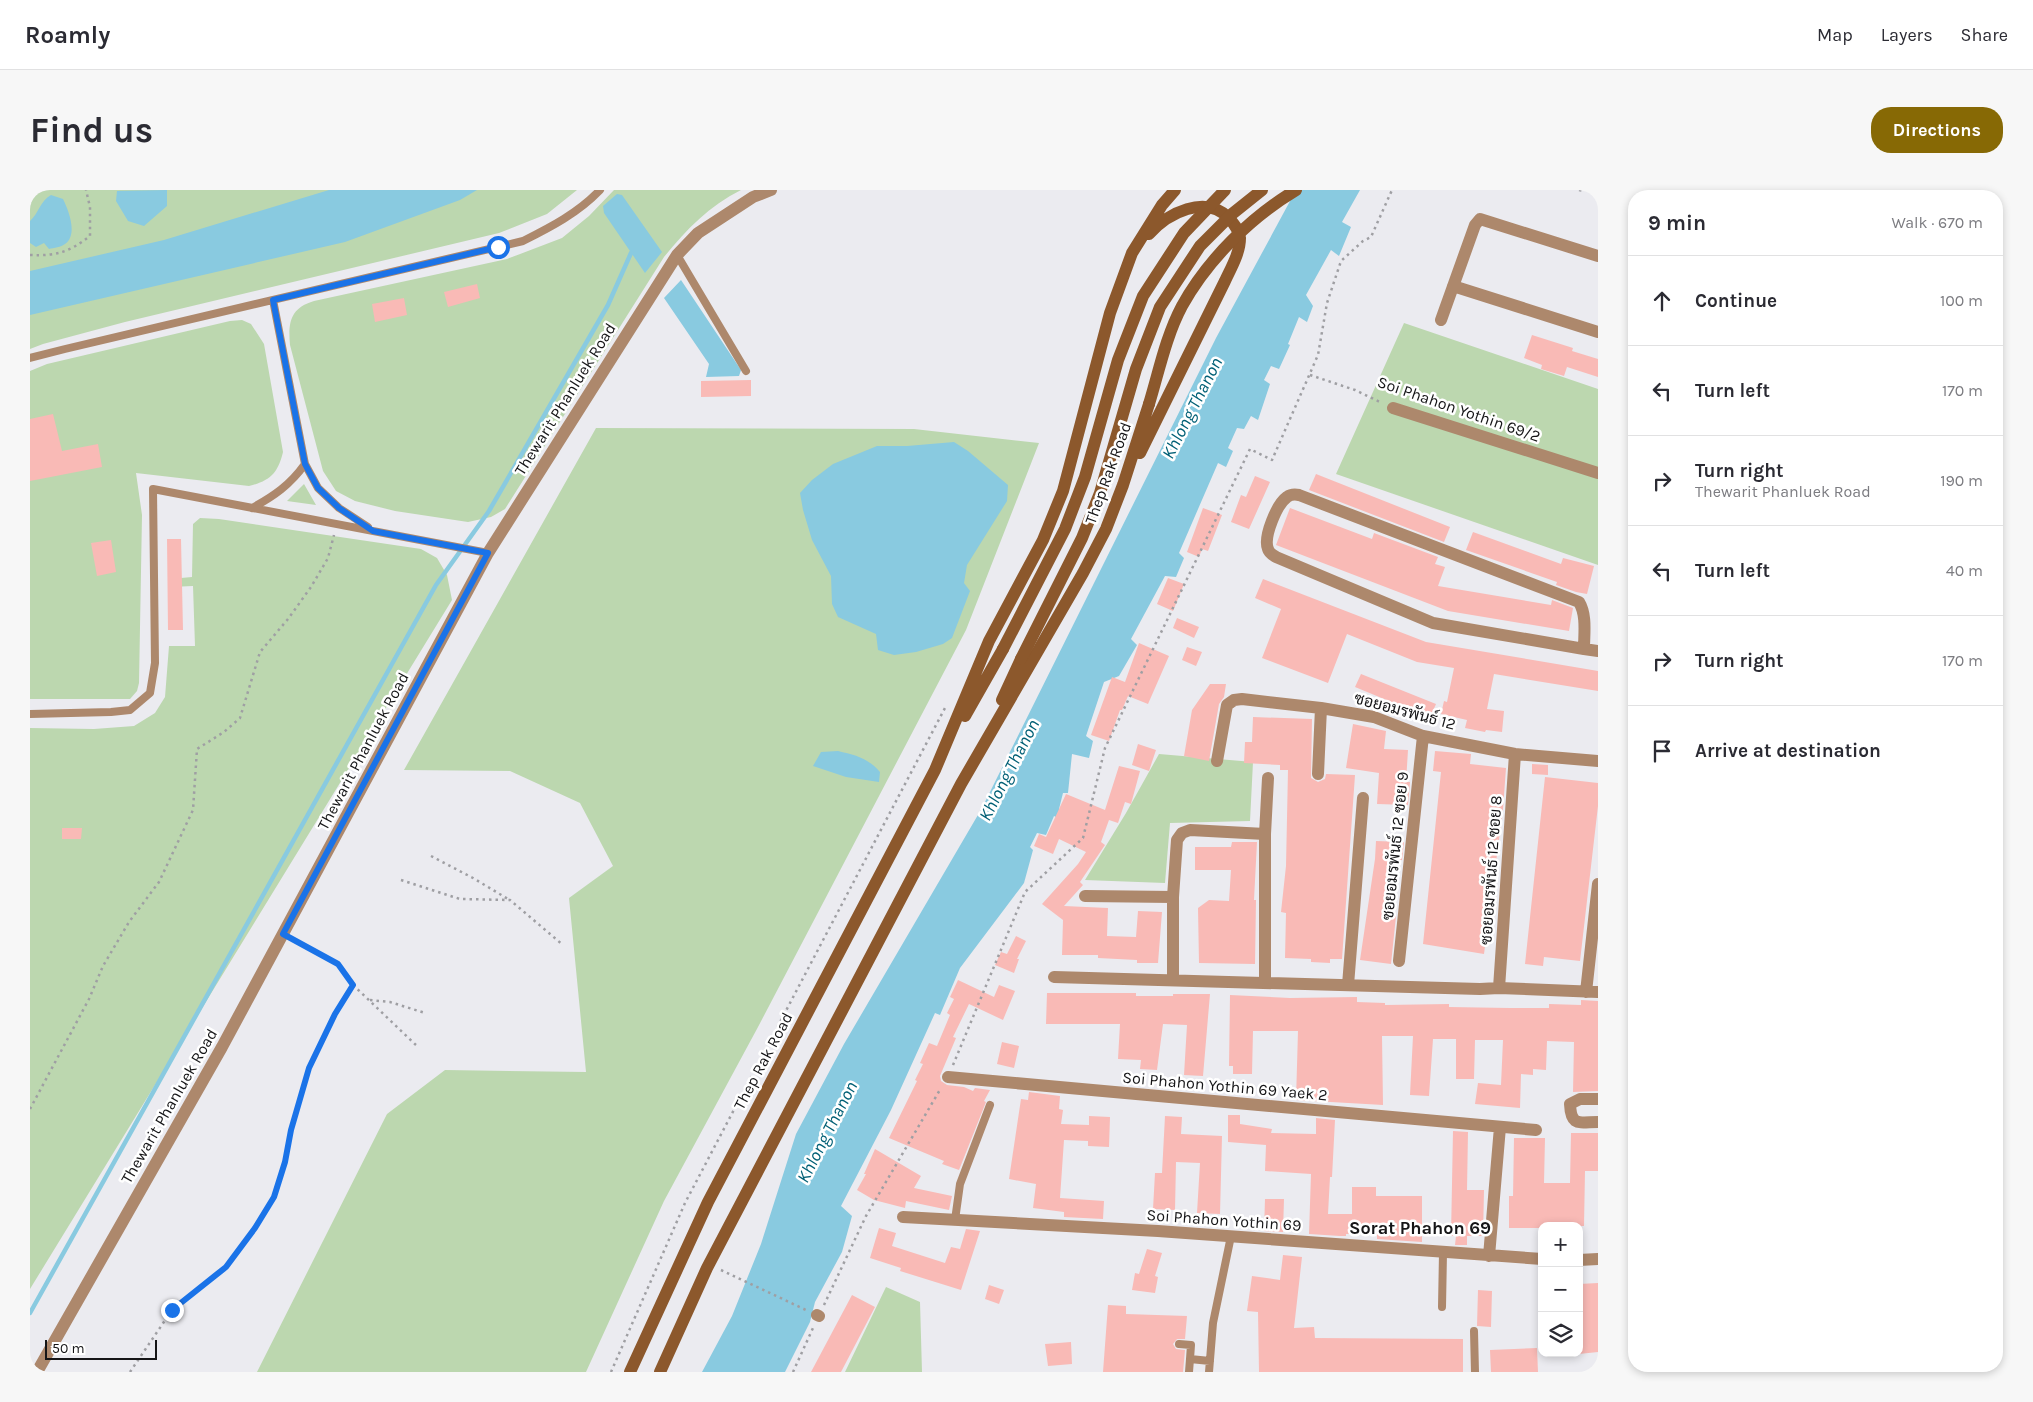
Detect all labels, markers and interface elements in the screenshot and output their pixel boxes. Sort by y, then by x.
text: Roamly [25,21,110,49]
text: Map [1817,24,1853,46]
text: Layers [1881,24,1933,46]
text: Share [1961,24,2008,46]
button: Directions [1871,107,2003,153]
text: Find us [30,110,153,151]
text: 9 min [1648,211,1706,235]
text: Walk · 670 m [1892,213,1983,232]
route start [487,236,510,259]
icon: ahead [1648,287,1676,315]
text: Continue [1695,290,1777,312]
text: 100 m [1940,291,1983,310]
street label: Thewarit Phanluek Road [510,319,620,479]
water label: Khlong Thanon [1157,353,1227,463]
street label: Soi Phahon Yothin 69/2 [1375,372,1543,446]
icon: left [1648,377,1676,405]
text: Turn left [1695,380,1770,402]
text: 170 m [1942,381,1983,400]
street label: Thep Rak Road [1081,419,1135,527]
text: Turn right [1695,460,1784,482]
icon: right [1648,467,1676,495]
text: 190 m [1940,471,1983,490]
text: Thewarit Phanluek Road [1695,482,1871,501]
icon: left [1648,557,1676,585]
text: Turn left [1695,560,1770,582]
text: 40 m [1946,561,1983,580]
icon: right [1648,647,1676,675]
text: Turn right [1695,650,1784,672]
text: 170 m [1942,651,1983,670]
street label: Thewarit Phanluek Road [313,669,413,833]
street label: ซอยอมรพันธ์ 12 [1352,685,1459,734]
water label: Khlong Thanon [974,715,1044,825]
icon: arrive [1648,737,1676,765]
text: Arrive at destination [1695,740,1881,762]
street label: ซอยอมรพันธ์ 12 ซอย 9 [1375,770,1412,921]
street label: ซอยอมรพันธ์ 12 ซอย 8 [1473,794,1506,945]
street label: Thep Rak Road [729,1009,797,1113]
street label: Thewarit Phanluek Road [117,1025,221,1187]
street label: Soi Phahon Yothin 69 Yaek 2 [1122,1068,1328,1104]
water label: Khlong Thanon [792,1077,862,1187]
street label: Soi Phahon Yothin 69 [1146,1205,1302,1235]
district label: Sorat Phahon 69 [1349,1217,1491,1239]
map controls [1538,1222,1583,1357]
button: + [1538,1222,1583,1267]
button: − [1538,1267,1583,1312]
route end [161,1299,184,1322]
button: layers [1538,1312,1583,1357]
scale bar [45,1337,158,1360]
text: 50 m [52,1340,85,1357]

